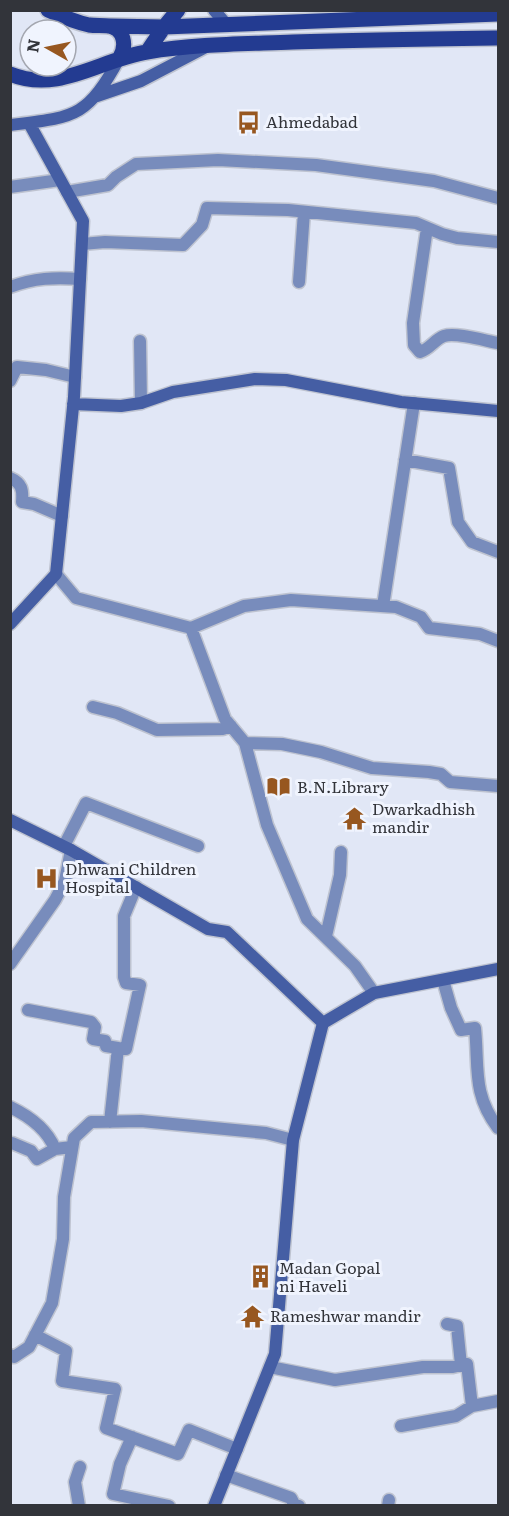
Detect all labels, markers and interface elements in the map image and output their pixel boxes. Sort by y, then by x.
north arrow [18,18,78,78]
text: N [19,37,45,54]
bus stop icon: Ahmedabad [235,109,261,135]
place label: Ahmedabad [266,109,358,133]
library icon: B.N.Library [266,774,292,800]
place label: B.N.Library [297,774,390,798]
place label: Dwarkadhish mandir [372,796,476,838]
temple icon: Dwarkadhish mandir [341,805,367,831]
place label: Dhwani Children Hospital [65,856,197,898]
hospital icon: Dhwani Children Hospital [34,865,60,891]
place label: Madan Gopal ni Haveli [279,1255,380,1297]
building icon: Madan Gopal ni Haveli [248,1264,274,1290]
temple icon: Rameshwar mandir [239,1303,265,1329]
place label: Rameshwar mandir [270,1303,421,1327]

